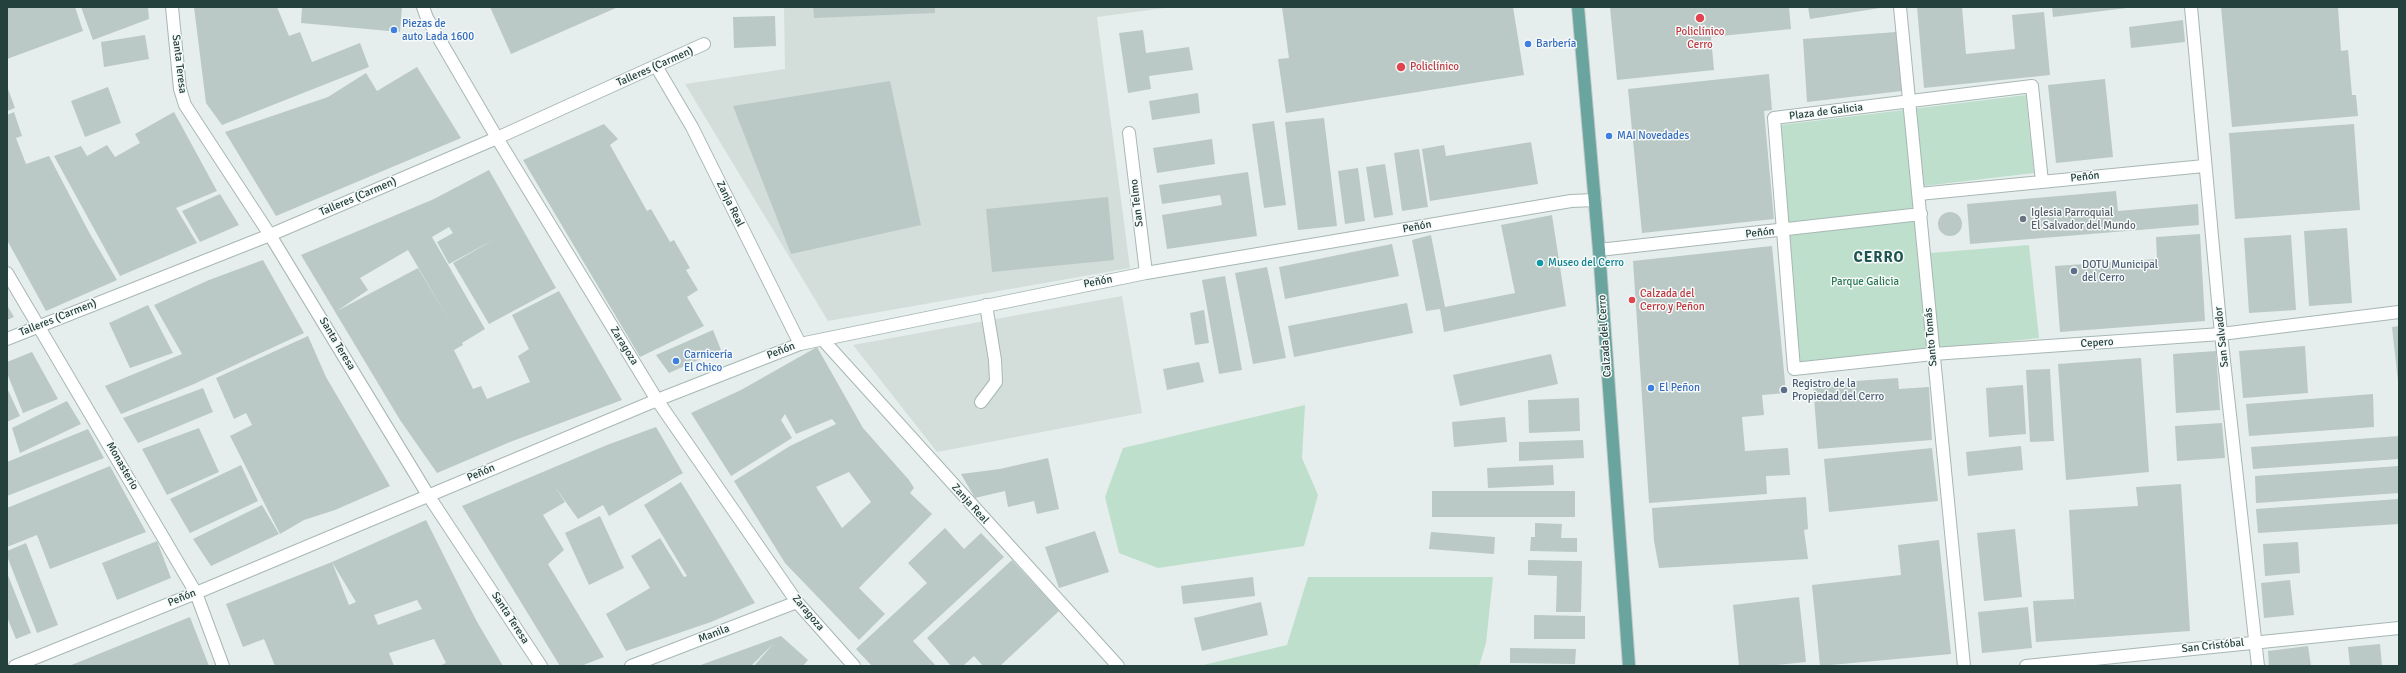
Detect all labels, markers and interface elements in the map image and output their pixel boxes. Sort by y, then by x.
marker: Policlínico Cerro [1694,12,1706,24]
place label: Piezas de auto Lada 1600 [402,17,474,43]
marker: Piezas de auto Lada 1600 [389,25,399,35]
place label: Policlínico Cerro [1676,25,1724,51]
street label: Santa Teresa [169,34,189,94]
place label: Barbería [1536,37,1576,51]
marker: Barbería [1523,39,1533,49]
street label: Talleres (Carmen) [615,44,695,90]
place label: Policlínico [1410,60,1459,74]
marker: Policlínico [1395,61,1407,73]
street label: Plaza de Galicia [1788,101,1864,123]
place label: MAI Novedades [1617,129,1689,143]
marker: MAI Novedades [1604,131,1614,141]
street label: Peñón [2070,169,2100,185]
street label: Talleres (Carmen) [318,175,398,219]
street label: San Telmo [1128,178,1146,228]
street label: Zanja Real [713,179,747,229]
place label: Iglesia Parroquial El Salvador del Mundo [2031,206,2136,232]
marker: Iglesia Parroquial El Salvador del Mundo [2018,214,2028,224]
street label: Peñón [1401,218,1433,236]
street label: Peñón [1745,225,1775,241]
district label: CERRO [1854,249,1904,267]
place label: Museo del Cerro [1548,256,1624,270]
marker: Museo del Cerro [1535,258,1545,268]
place label: DOTU Municipal del Cerro [2082,258,2158,284]
marker: DOTU Municipal del Cerro [2069,266,2079,276]
street label: Peñón [1082,273,1114,291]
park label: Parque Galicia [1831,275,1899,289]
place label: Calzada del Cerro y Peñon [1640,287,1705,313]
street label: Calzada del Cerro [1596,294,1614,378]
marker: Calzada del Cerro y Peñon [1627,295,1637,305]
street label: Talleres (Carmen) [17,296,99,340]
street label: San Salvador [2212,306,2232,368]
street label: Santo Tomás [1922,307,1940,367]
street label: Santa Teresa [316,315,358,373]
street label: Zaragoza [607,324,641,368]
street label: Cepero [2080,335,2114,351]
street label: Peñón [765,340,797,362]
place label: Carnicería El Chico [684,348,733,374]
marker: Carnicería El Chico [671,356,681,366]
place label: Registro de la Propiedad del Cerro [1792,377,1884,403]
place label: El Peñon [1659,381,1700,395]
marker: El Peñon [1646,383,1656,393]
marker: Registro de la Propiedad del Cerro [1779,385,1789,395]
street label: Monasterio [103,440,141,492]
street label: Peñón [465,461,497,485]
street label: Zanja Real [949,481,991,527]
street label: Peñón [166,586,198,610]
street label: Santa Teresa [488,590,532,646]
street label: Zaragoza [789,592,827,634]
street label: Manila [697,622,731,646]
street label: San Cristóbal [2181,636,2245,656]

